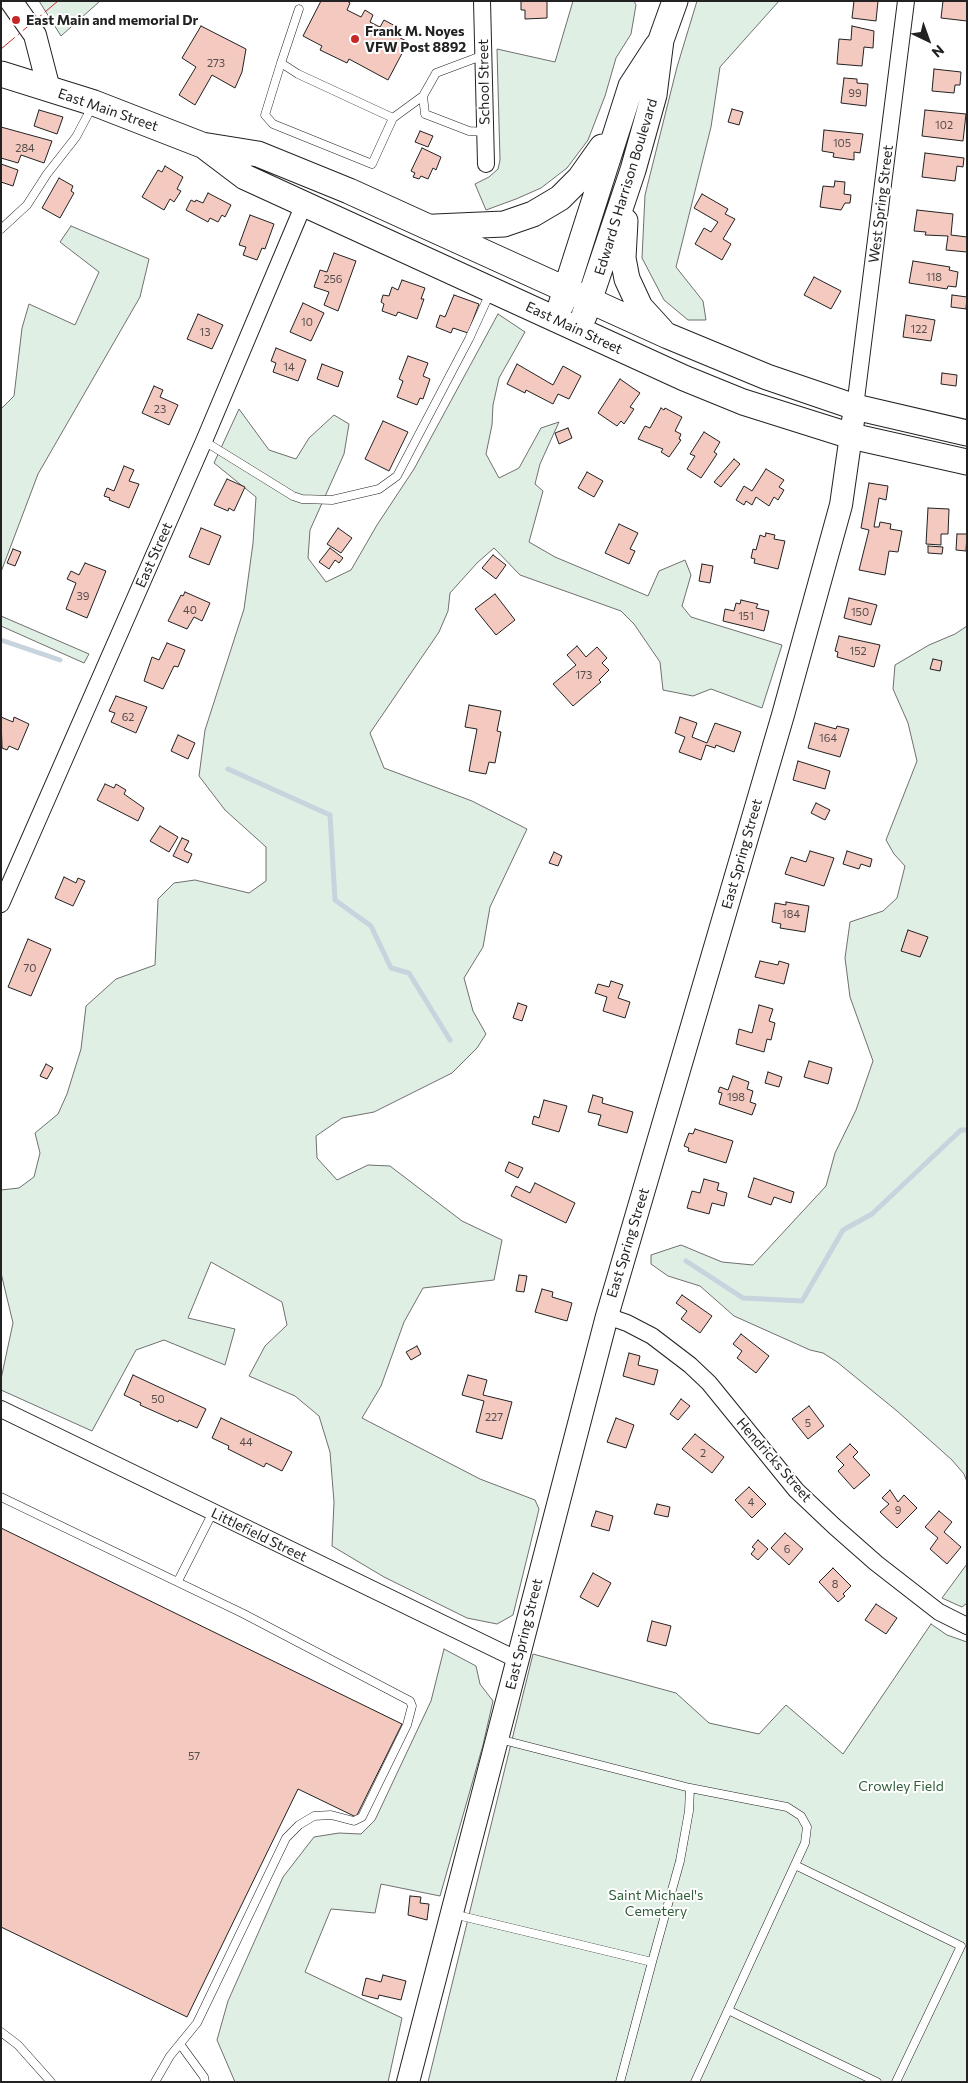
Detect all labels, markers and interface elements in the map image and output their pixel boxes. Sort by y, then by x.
place label: East Main and memorial Dr [26,12,198,28]
marker: East Main and memorial Dr [10,14,22,26]
north arrow [903,15,953,65]
place label: Frank M. Noyes VFW Post 8892 [365,23,466,56]
marker: Frank M. Noyes VFW Post 8892 [349,33,361,45]
street label: School Street [475,39,493,125]
text: N [929,42,948,61]
house number: 273 [207,56,225,70]
street label: East Main Street [56,85,160,135]
house number: 99 [848,86,862,100]
street label: Edward S Harrison Boulevard [591,97,661,277]
house number: 102 [935,118,953,132]
house number: 105 [833,136,851,150]
house number: 284 [15,141,35,155]
street label: West Spring Street [865,144,897,264]
house number: 118 [926,270,942,284]
house number: 256 [323,272,343,286]
street label: East Main Street [523,298,625,358]
house number: 10 [301,315,313,329]
house number: 122 [911,322,927,336]
house number: 13 [200,325,210,339]
house number: 14 [283,360,295,374]
house number: 23 [154,402,166,416]
street label: East Street [132,520,176,590]
house number: 39 [77,589,89,603]
house number: 40 [183,603,197,617]
house number: 150 [851,605,869,619]
house number: 151 [738,609,754,623]
house number: 152 [849,644,867,658]
house number: 173 [576,668,592,682]
house number: 62 [122,710,134,724]
house number: 164 [819,731,837,745]
street label: East Spring Street [718,797,766,911]
house number: 184 [782,907,800,921]
house number: 70 [24,961,36,975]
house number: 198 [727,1090,745,1104]
street label: East Spring Street [603,1186,653,1300]
house number: 50 [151,1392,165,1406]
house number: 227 [485,1410,503,1424]
street label: Hendricks Street [733,1414,815,1506]
house number: 5 [805,1416,811,1430]
house number: 44 [239,1435,253,1449]
house number: 2 [700,1446,706,1460]
house number: 4 [748,1495,754,1509]
house number: 9 [895,1503,901,1517]
street label: Littlefield Street [208,1505,310,1565]
house number: 6 [784,1542,790,1556]
street label: East Spring Street [502,1577,546,1691]
house number: 8 [832,1577,838,1591]
house number: 57 [188,1749,200,1763]
park label: Crowley Field [858,1778,944,1794]
park label: Saint Michael's Cemetery [609,1887,703,1920]

